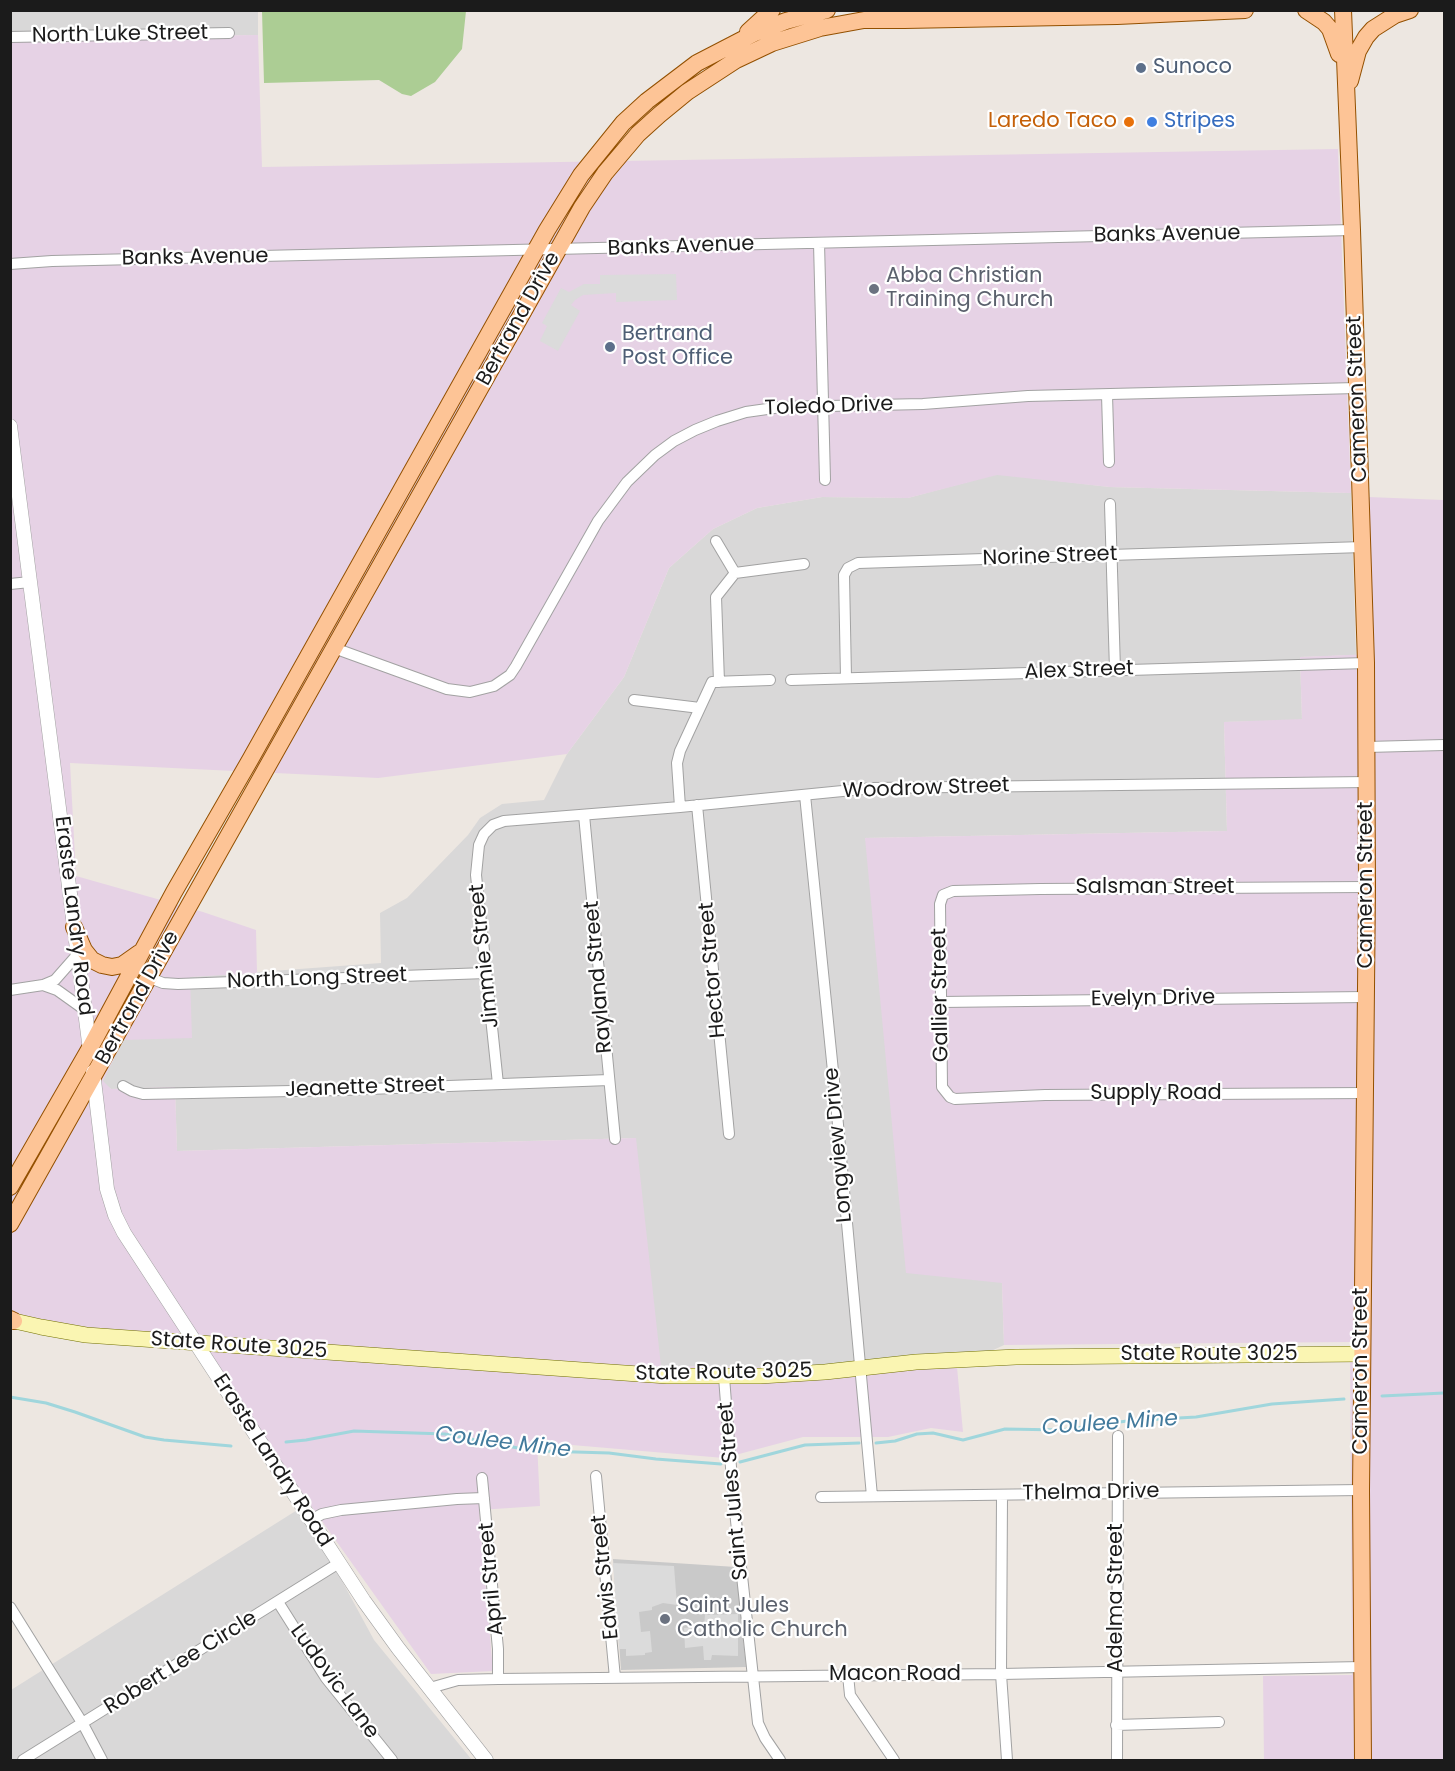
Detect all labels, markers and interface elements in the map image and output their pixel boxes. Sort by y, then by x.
street label: North Luke Street [32,21,208,49]
place label: Sunoco [1153,55,1232,81]
marker: Sunoco [1134,61,1148,75]
place label: Laredo Taco [988,109,1117,135]
place label: Stripes [1164,109,1235,135]
marker: Laredo Taco [1122,115,1136,129]
marker: Stripes [1145,115,1159,129]
street label: Banks Avenue [1093,221,1241,249]
street label: Banks Avenue [607,232,755,262]
street label: Banks Avenue [121,244,269,272]
street label: Bertrand Drive [472,248,566,390]
place label: Abba Christian Training Church [886,264,1054,314]
marker: Abba Christian Training Church [867,282,881,296]
street label: Cameron Street [1342,315,1374,483]
place label: Bertrand Post Office [622,322,733,372]
marker: Bertrand Post Office [603,340,617,354]
street label: Toledo Drive [764,392,894,422]
street label: Norine Street [982,542,1118,572]
street label: Alex Street [1024,656,1134,686]
street label: Woodrow Street [842,773,1010,805]
street label: Cameron Street [1354,802,1380,968]
street label: Eraste Landry Road [48,815,98,1017]
street label: Salsman Street [1075,875,1235,901]
street label: Jimmie Street [465,883,505,1029]
street label: Rayland Street [580,900,618,1054]
street label: Hector Street [695,901,731,1039]
street label: Bertrand Drive [91,927,185,1069]
street label: Gallier Street [927,928,955,1062]
street label: North Long Street [227,963,407,995]
street label: Evelyn Drive [1091,985,1215,1013]
street label: Longview Drive [820,1066,858,1224]
street label: Jeanette Street [285,1073,445,1103]
street label: Supply Road [1090,1081,1222,1107]
street label: Cameron Street [1349,1288,1375,1454]
street label: State Route 3025 [150,1327,328,1365]
street label: State Route 3025 [1120,1342,1298,1368]
street label: State Route 3025 [635,1359,813,1387]
street label: Eraste Landry Road [207,1370,337,1552]
street label: Saint Jules Street [714,1401,754,1581]
water label: Coulee Mine [1041,1406,1179,1442]
water label: Coulee Mine [434,1422,572,1464]
street label: Thelma Drive [1022,1479,1160,1507]
street label: Edwis Street [587,1513,625,1641]
street label: April Street [474,1521,510,1637]
street label: Adelma Street [1104,1523,1130,1673]
place label: Saint Jules Catholic Church [677,1594,848,1644]
street label: Robert Lee Circle [100,1606,262,1720]
marker: Saint Jules Catholic Church [658,1612,672,1626]
street label: Ludovic Lane [284,1620,384,1744]
street label: Macon Road [829,1662,961,1688]

